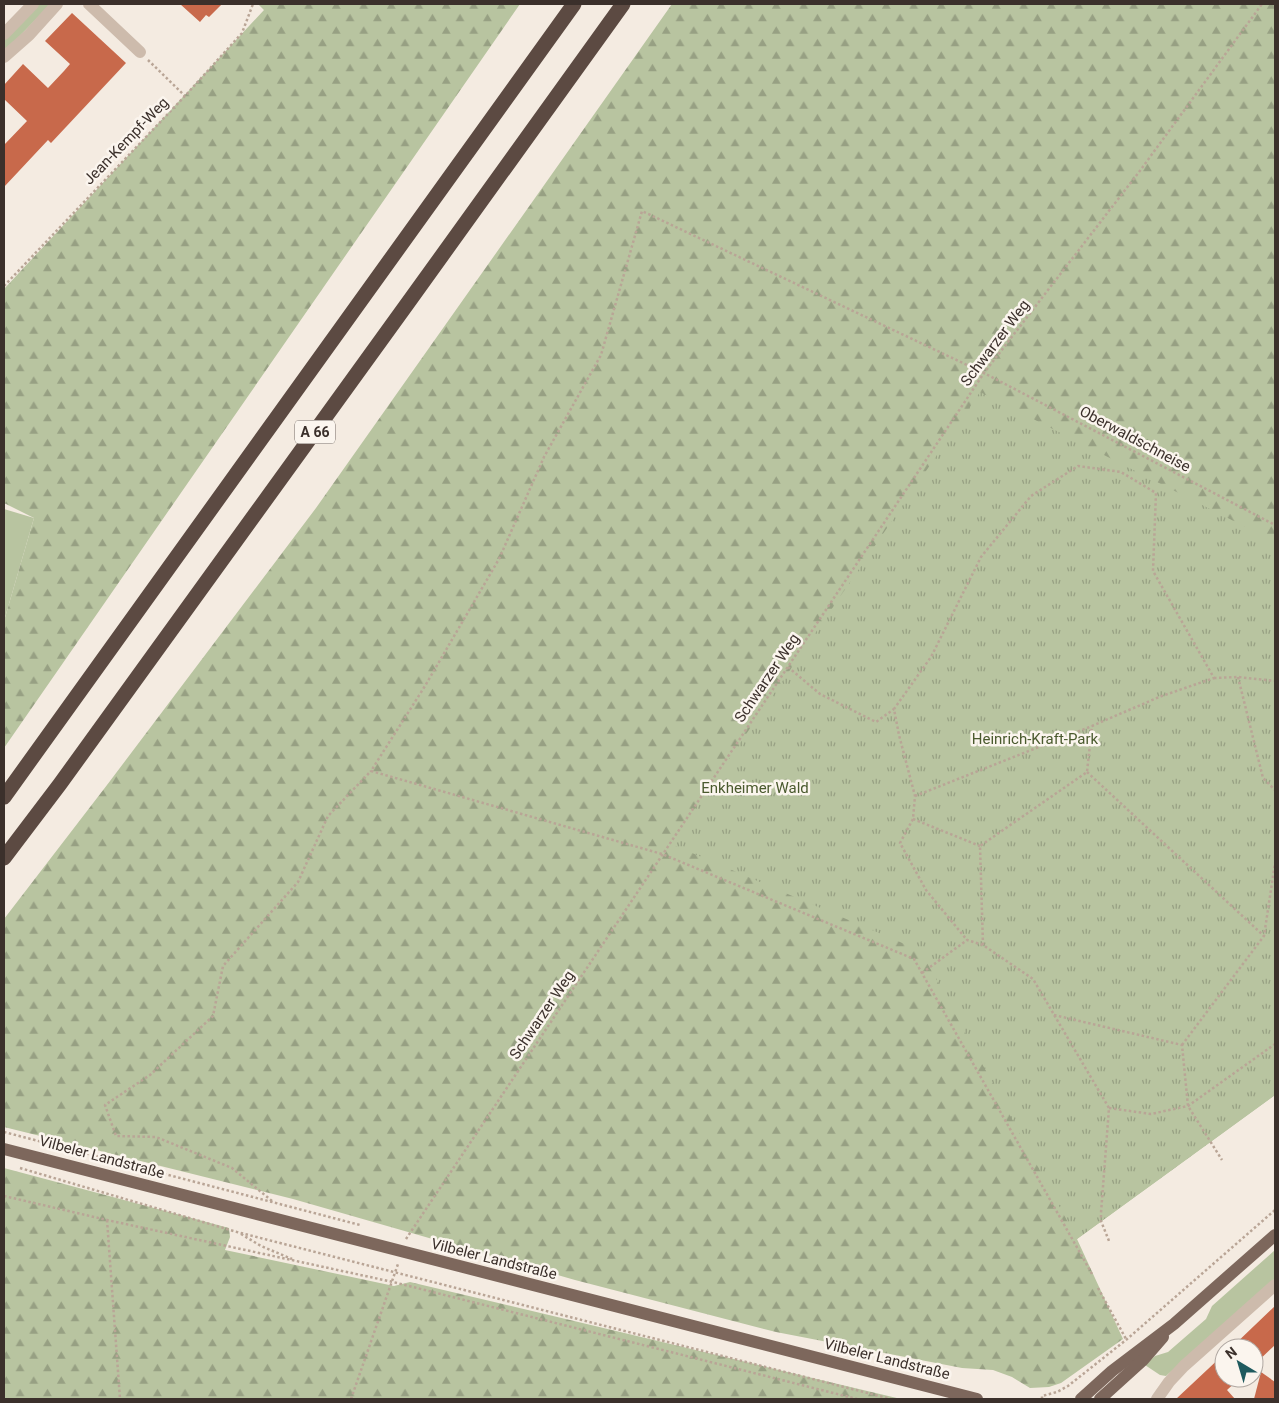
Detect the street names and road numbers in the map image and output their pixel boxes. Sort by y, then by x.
street label: Jean-Kempf-Weg [80,94,172,188]
street label: Schwarzer Weg [957,296,1033,390]
street label: Oberwaldschneise [1077,402,1194,476]
road number: A 66 [295,421,335,444]
street label: Schwarzer Weg [731,630,803,726]
street label: Schwarzer Weg [506,967,578,1063]
street label: Vilbeler Landstraße [37,1132,167,1182]
street label: Vilbeler Landstraße [429,1235,559,1283]
street label: Vilbeler Landstraße [822,1335,952,1383]

